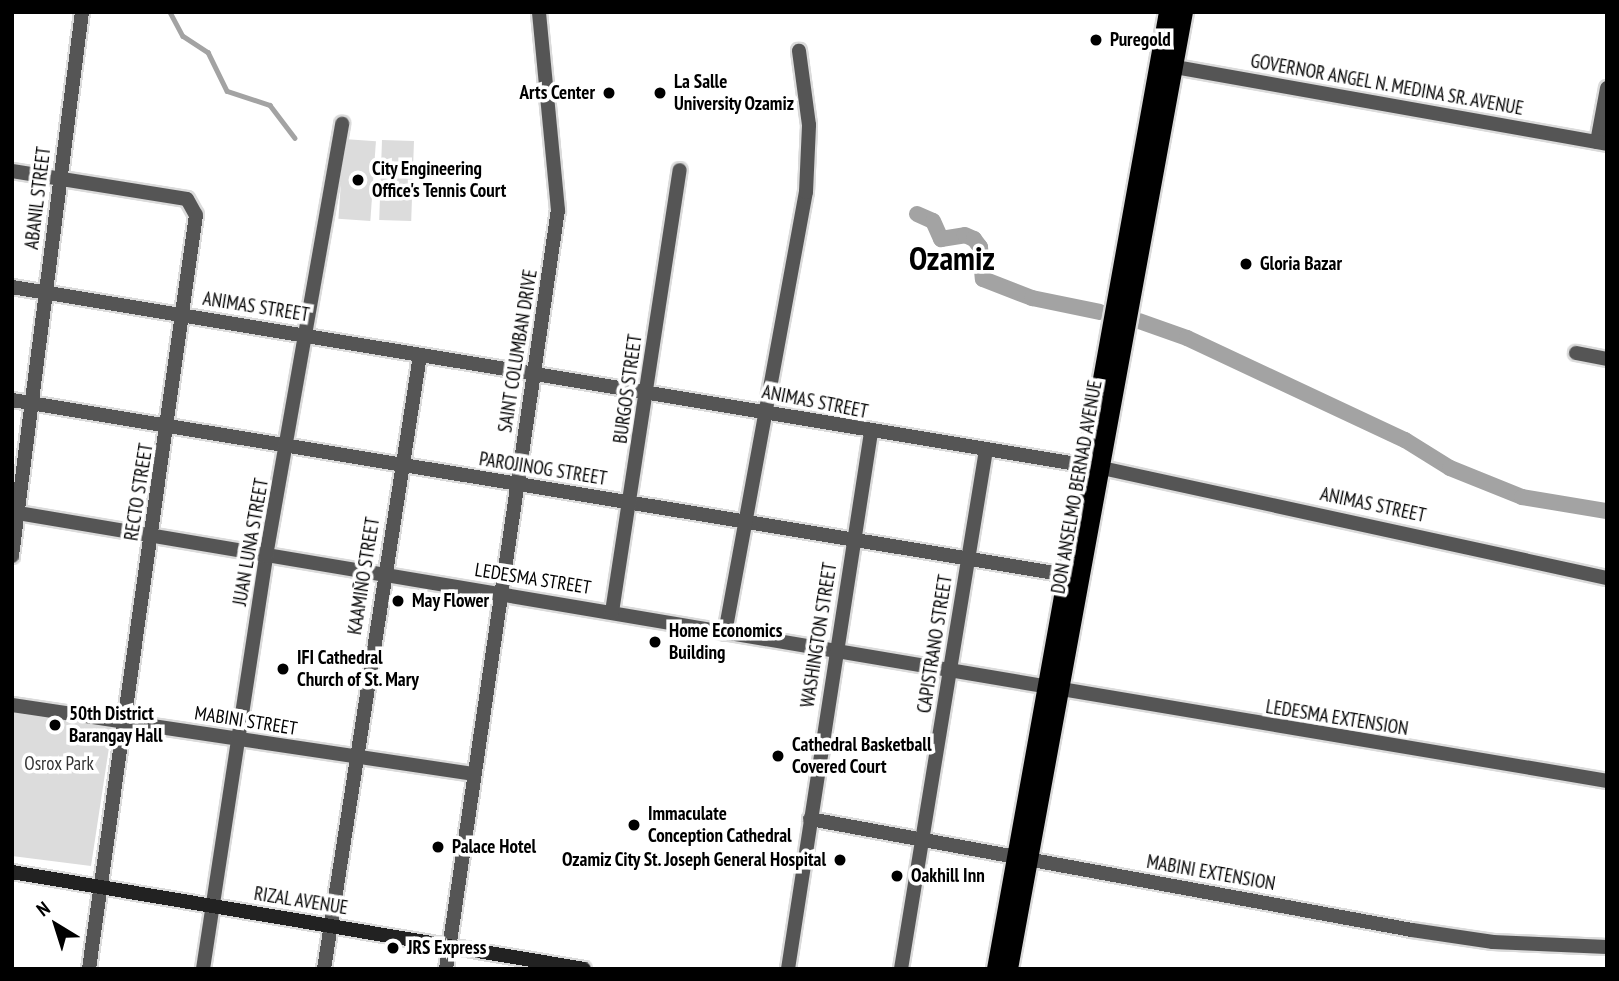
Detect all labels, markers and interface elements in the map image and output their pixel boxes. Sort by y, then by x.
place label: Puregold [1110,29,1171,51]
marker: Puregold [1088,32,1104,48]
street label: GOVERNOR ANGEL N. MEDINA SR. AVENUE [1246,49,1528,121]
place label: La Salle University Ozamiz [674,71,795,115]
place label: Arts Center [519,82,595,104]
marker: Arts Center [601,85,617,101]
marker: La Salle University Ozamiz [652,85,668,101]
street label: ABANIL STREET [20,145,56,251]
place label: City Engineering Office's Tennis Court [372,158,507,202]
marker: City Engineering Office's Tennis Court [350,172,366,188]
district label: Ozamiz [909,238,995,278]
place label: Gloria Bazar [1260,253,1342,275]
marker: Gloria Bazar [1238,256,1254,272]
street label: SAINT COLUMBAN DRIVE [494,267,542,435]
street label: ANIMAS STREET [201,287,311,327]
street label: BURGOS STREET [609,333,647,445]
street label: DON ANSELMO BERNAD AVENUE [1047,378,1107,596]
street label: ANIMAS STREET [760,381,870,423]
street label: RECTO STREET [120,442,158,542]
street label: PAROJINOG STREET [477,448,609,490]
street label: JUAN LUNA STREET [229,476,273,608]
street label: ANIMAS STREET [1318,483,1428,527]
street label: KAAMIÑO STREET [343,516,385,636]
street label: LEDESMA STREET [473,559,593,599]
street label: WASHINGTON STREET [796,561,842,709]
street label: CAPISTRANO STREET [913,573,957,715]
place label: May Flower [412,590,490,612]
marker: May Flower [390,593,406,609]
place label: Home Economics Building [669,620,782,664]
marker: Home Economics Building [647,634,663,650]
place label: IFI Cathedral Church of St. Mary [297,647,420,691]
marker: IFI Cathedral Church of St. Mary [275,661,291,677]
street label: LEDESMA EXTENSION [1264,695,1410,741]
street label: MABINI STREET [193,702,299,740]
place label: 50th District Barangay Hall [69,703,163,747]
marker: 50th District Barangay Hall [47,717,63,733]
place label: Cathedral Basketball Covered Court [792,734,932,778]
marker: Cathedral Basketball Covered Court [770,748,786,764]
park label: Osrox Park [24,753,94,775]
place label: Immaculate Conception Cathedral [648,803,792,847]
marker: Immaculate Conception Cathedral [626,817,642,833]
place label: Palace Hotel [452,836,536,858]
marker: Palace Hotel [430,839,446,855]
place label: Ozamiz City St. Joseph General Hospital [559,849,826,871]
street label: MABINI EXTENSION [1145,850,1277,896]
marker: Ozamiz City St. Joseph General Hospital [832,852,848,868]
place label: Oakhill Inn [911,865,985,887]
marker: Oakhill Inn [889,868,905,884]
street label: RIZAL AVENUE [252,882,350,920]
north arrow [21,890,91,960]
text: N [32,896,54,921]
place label: JRS Express [407,937,486,959]
marker: JRS Express [385,940,401,956]

